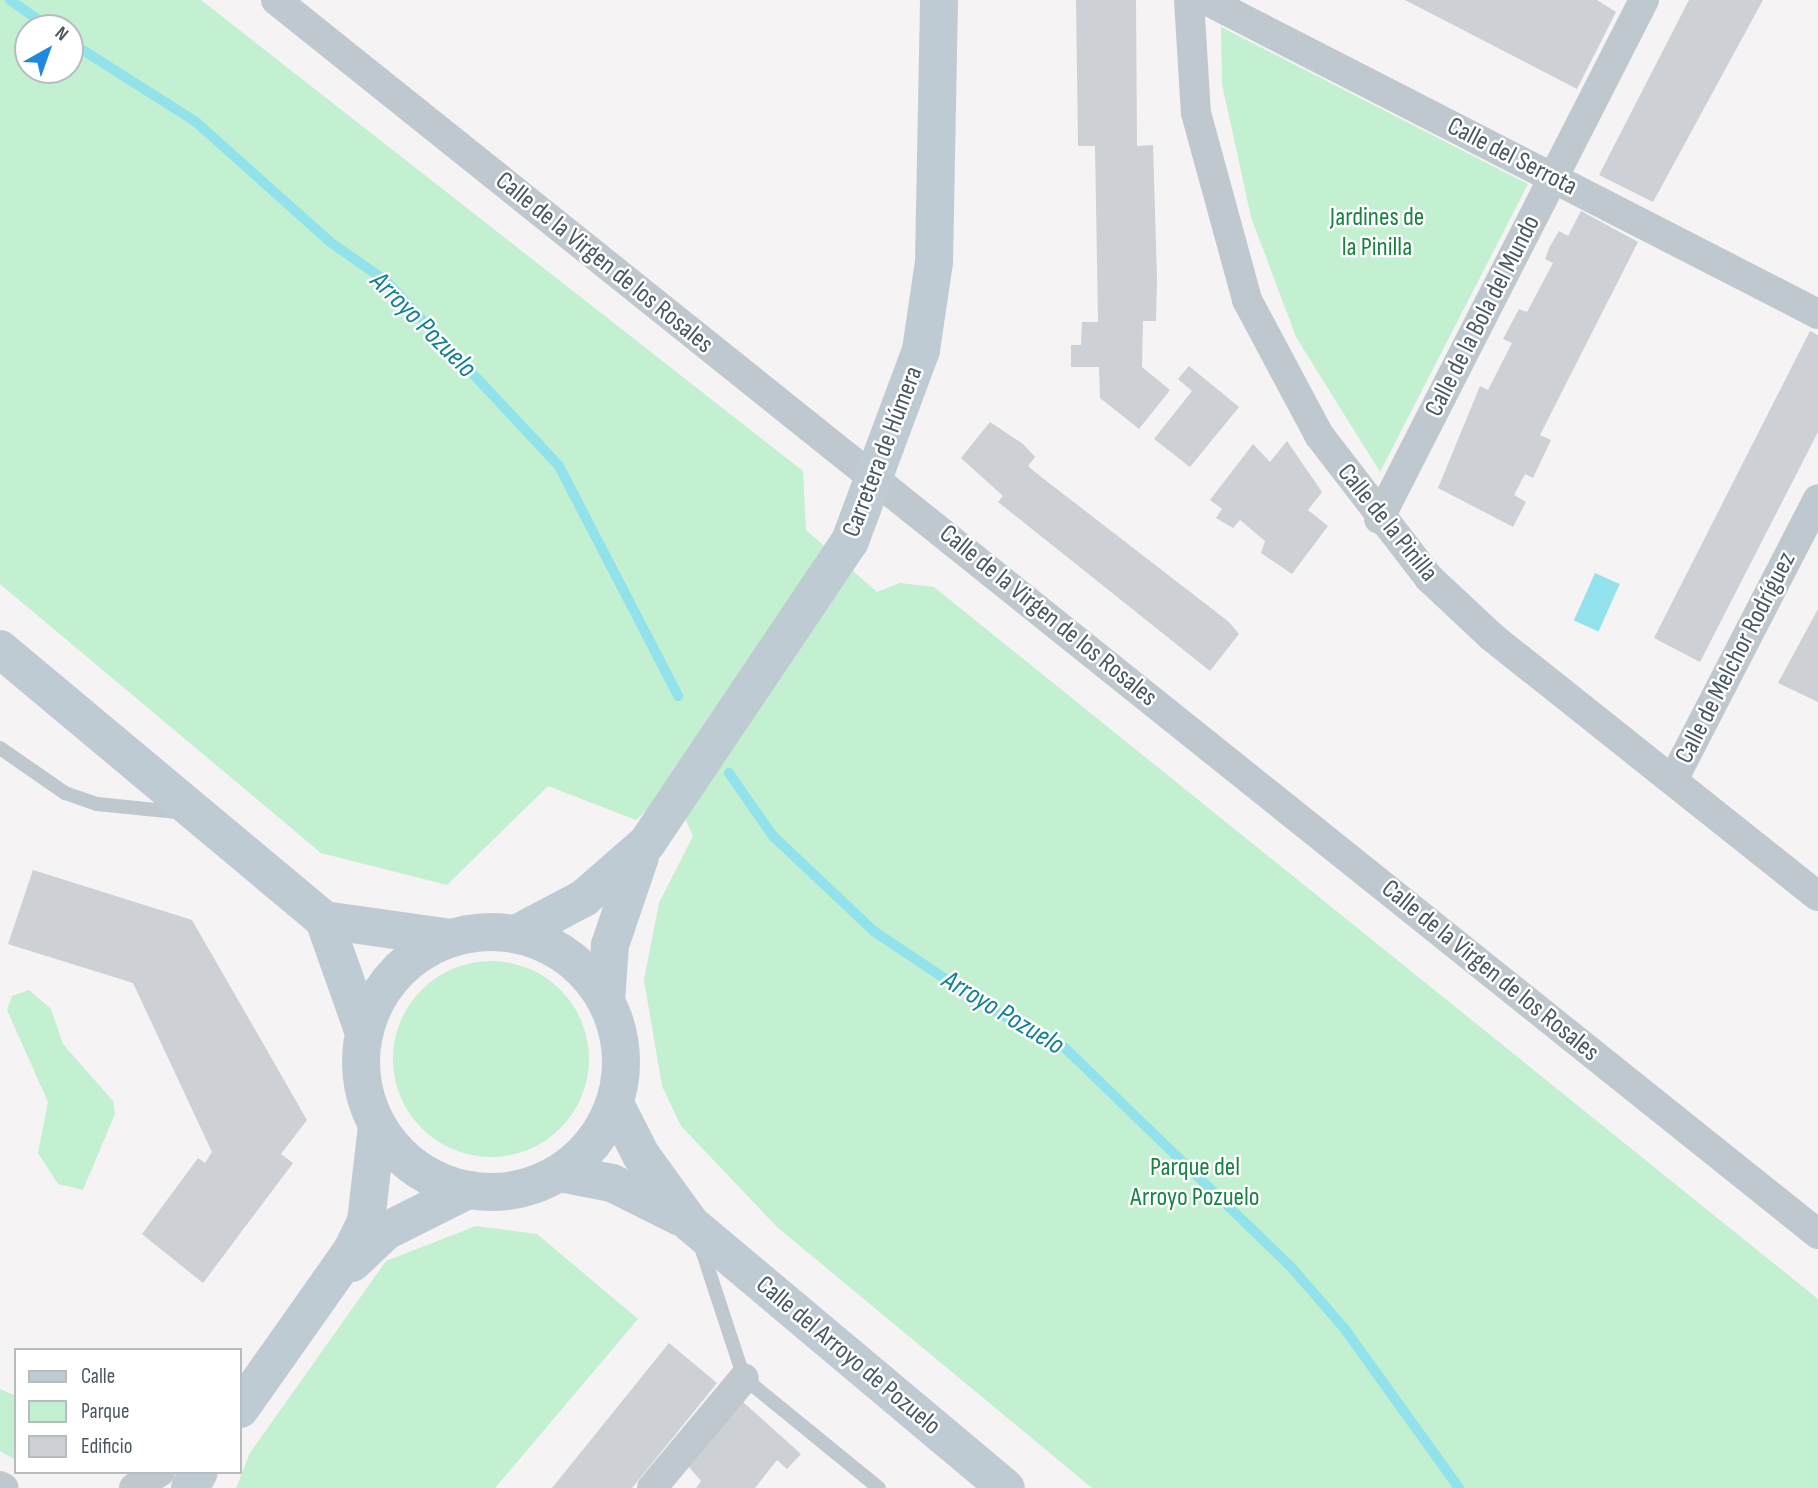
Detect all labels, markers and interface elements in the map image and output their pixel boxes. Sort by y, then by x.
north arrow [14,14,84,84]
text: N [50,22,73,46]
street label: Calle del Serrota [1442,111,1582,203]
street label: Calle de la Virgen de los Rosales [489,166,719,360]
park label: Jardines de la Pinilla [1330,202,1424,264]
street label: Calle de la Bola del Mundo [1419,210,1547,422]
water label: Arroyo Pozuelo [363,265,483,385]
street label: Carretera de Húmera [836,362,930,542]
street label: Calle de la Pinilla [1330,458,1444,588]
street label: Calle de la Virgen de los Rosales [933,519,1163,713]
street label: Calle de Melchor Rodríguez [1669,547,1803,769]
street label: Calle de la Virgen de los Rosales [1375,874,1605,1068]
water label: Arroyo Pozuelo [936,964,1070,1062]
park label: Parque del Arroyo Pozuelo [1130,1152,1260,1214]
street label: Calle del Arroyo de Pozuelo [749,1270,947,1442]
legend [14,1348,242,1474]
text: Calle [81,1364,115,1389]
text: Parque [81,1399,129,1424]
text: Edificio [81,1434,132,1459]

